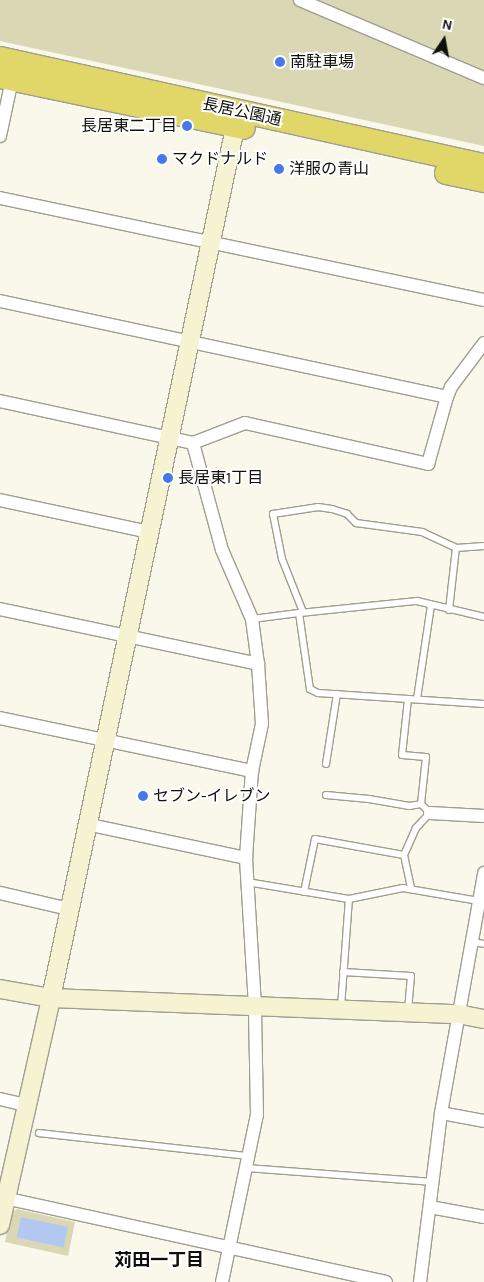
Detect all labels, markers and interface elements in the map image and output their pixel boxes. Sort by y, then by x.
north arrow [419,15,469,65]
text: N [441,15,454,34]
place label: 南駐車場 [290,52,354,72]
marker: 南駐車場 [274,56,286,68]
street label: 長居公園通 [201,94,283,130]
place label: 長居東二丁目 [81,116,177,136]
marker: 長居東二丁目 [181,120,193,132]
place label: マクドナルド [172,149,268,169]
marker: マクドナルド [156,153,168,165]
place label: 洋服の青山 [289,159,369,179]
marker: 洋服の青山 [273,163,285,175]
place label: 長居東1丁目 [178,468,263,488]
marker: 長居東1丁目 [162,472,174,484]
place label: セブン-イレブン [153,786,271,806]
marker: セブン-イレブン [137,790,149,802]
district label: 苅田一丁目 [114,1249,204,1271]

